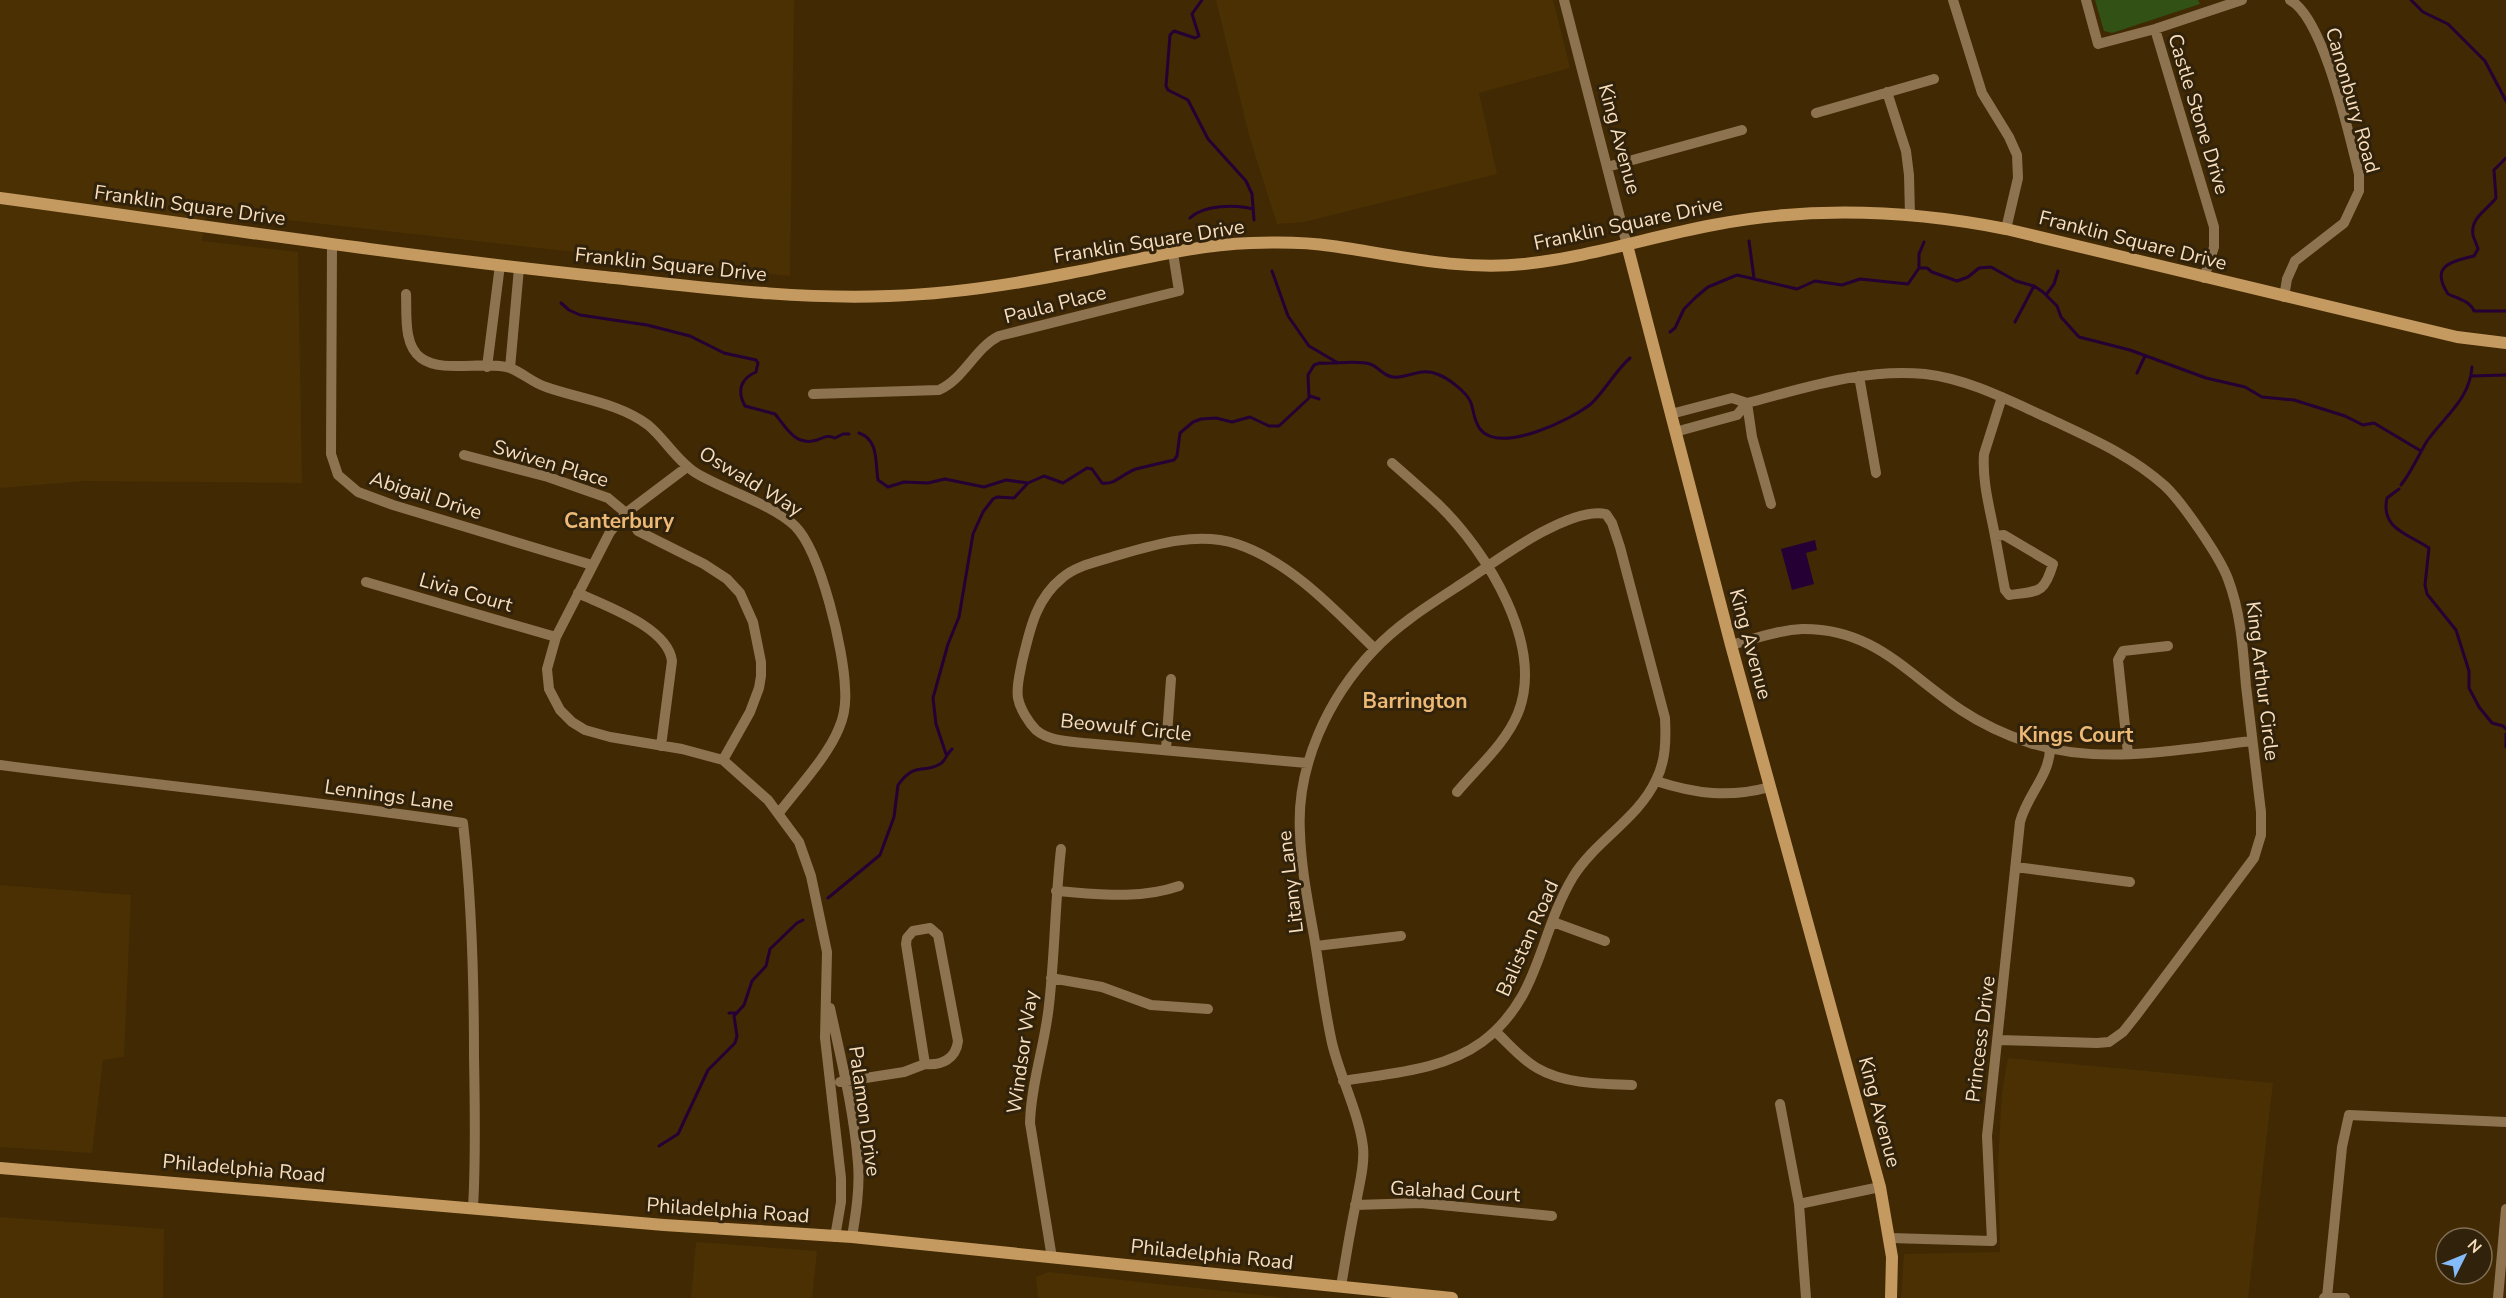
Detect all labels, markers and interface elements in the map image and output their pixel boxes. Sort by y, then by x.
street label: Canonbury Road [2319,24,2386,176]
street label: Castle Stone Drive [2161,30,2236,198]
street label: King Avenue [1592,81,1647,197]
street label: Franklin Square Drive [93,179,287,232]
street label: Franklin Square Drive [1531,190,1725,257]
street label: Franklin Square Drive [2036,204,2230,277]
street label: Franklin Square Drive [1052,213,1246,270]
street label: Franklin Square Drive [574,241,768,288]
street label: Paula Place [1001,279,1109,330]
street label: Swiven Place [490,433,612,494]
street label: Oswald Way [694,440,808,523]
street label: Abigail Drive [366,465,485,526]
district label: Canterbury [564,507,675,535]
street label: Livia Court [416,566,517,619]
street label: King Avenue [1723,586,1778,702]
street label: King Arthur Circle [2239,600,2286,762]
district label: Barrington [1362,687,1468,715]
street label: Beowulf Circle [1059,707,1193,748]
district label: Kings Court [2019,721,2134,749]
street label: Lennings Lane [323,773,455,818]
street label: Litany Lane [1271,829,1310,935]
street label: Balistan Road [1490,876,1565,1001]
street label: Princess Drive [1959,974,2002,1104]
street label: Windsor Way [1000,988,1045,1116]
street label: Palamon Drive [842,1044,887,1178]
street label: King Avenue [1852,1054,1907,1170]
street label: Philadelphia Road [161,1148,326,1189]
street label: Galahad Court [1389,1175,1522,1208]
street label: Philadelphia Road [646,1191,810,1230]
north arrow [2434,1226,2494,1286]
street label: Philadelphia Road [1129,1233,1295,1276]
text: N [2462,1235,2486,1258]

